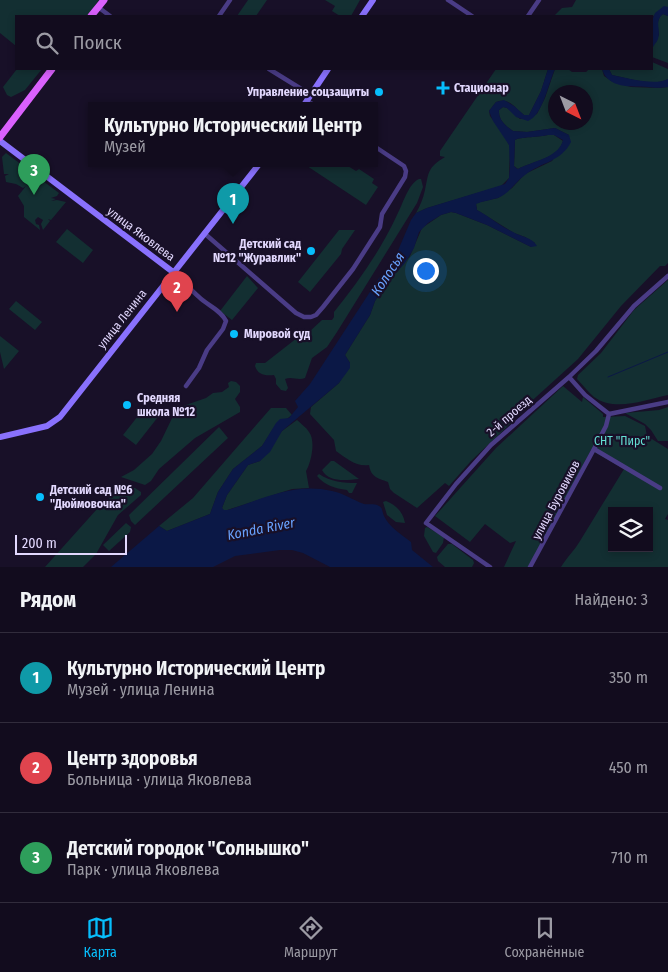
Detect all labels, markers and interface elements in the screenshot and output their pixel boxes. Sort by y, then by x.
search box [15,15,653,70]
icon: search [33,29,61,57]
text: Поиск [73,31,122,54]
marker: Стационар [436,81,450,95]
place label: Стационар [454,81,509,95]
place label: Управление соцзащиты [246,85,369,99]
north arrow [548,85,593,130]
marker: Управление соцзащиты [373,86,385,98]
popup [88,102,378,167]
text: Культурно Исторический Центр [104,114,362,137]
text: Музей [104,137,146,156]
pin: 3 [18,154,50,195]
pin: 1 [217,183,249,224]
street label: улица Яковлева [104,204,178,264]
place label: Детский сад №12 "Журавлик" [213,237,301,265]
marker: Детский сад №12 "Журавлик" [305,245,317,257]
water label: Колосья [368,249,408,299]
your location [413,258,439,284]
pin: 2 [161,271,193,312]
street label: улица Ленина [95,287,149,351]
place label: Мировой суд [244,327,310,341]
marker: Мировой суд [228,328,240,340]
place label: Средняя школа №12 [137,391,196,419]
street label: 2-й проезд [484,393,534,439]
marker: Средняя школа №12 [121,399,133,411]
park label: СНТ "Пирс" [594,434,650,448]
street label: улица Буровиков [529,458,583,542]
place label: Детский сад №6 "Дюймовочка" [49,483,132,511]
marker: Детский сад №6 "Дюймовочка" [34,491,46,503]
map controls [608,507,653,552]
button: layers [608,507,653,552]
water label: Konda River [226,514,297,544]
scale bar [15,532,128,555]
text: 200 m [22,535,57,552]
text: Рядом [20,587,76,613]
text: Найдено: 3 [575,590,648,609]
text: Культурно Исторический Центр [67,657,325,680]
text: 1 [33,668,39,687]
text: 350 m [609,668,648,687]
text: Музей · улица Ленина [67,680,215,699]
text: Центр здоровья [67,747,198,770]
text: 2 [32,758,40,777]
text: 450 m [609,758,648,777]
text: Больница · улица Яковлева [67,770,252,789]
text: Детский городок "Солнышко" [67,837,309,860]
text: 3 [32,848,40,867]
text: 710 m [611,848,648,867]
text: Парк · улица Яковлева [67,860,220,879]
tab: Карта [84,914,117,961]
tab: Маршрут [284,914,338,961]
tab: Сохранённые [505,914,584,961]

